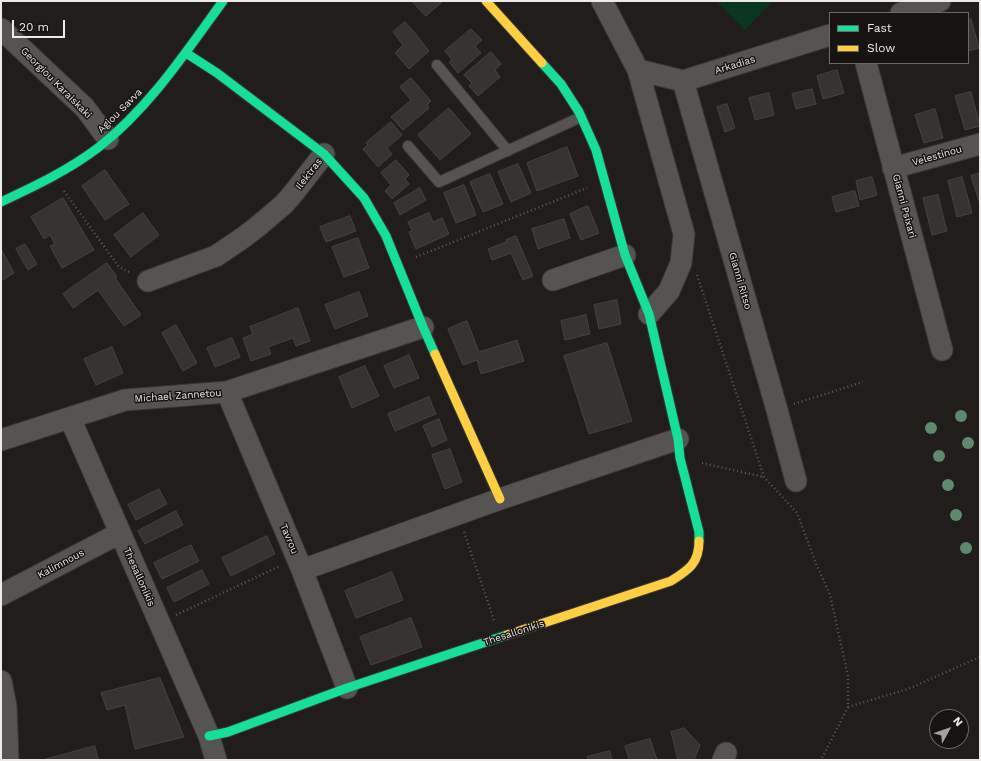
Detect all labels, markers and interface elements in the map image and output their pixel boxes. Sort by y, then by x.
scale bar [14,12,67,38]
legend [829,12,969,64]
text: 20 m [19,20,49,34]
text: Fast [867,21,892,35]
text: Slow [867,41,895,55]
street label: Georgiou Karaiskaki [18,45,94,121]
street label: Arkadias [713,53,757,77]
street label: Agiou Savva [95,86,145,136]
street label: Velestinou [911,143,963,169]
street label: Ilektras [293,156,325,192]
street label: Gianni Psixari [890,173,918,239]
street label: Gianni Ritso [726,251,754,311]
street label: Michael Zannetou [134,387,222,405]
street label: Tavrou [277,522,301,556]
street label: Thesallonikis [121,546,157,608]
street label: Kalimnous [36,547,86,581]
street label: Thesallonikis [482,618,546,648]
north arrow [929,709,969,749]
text: N [950,714,965,729]

